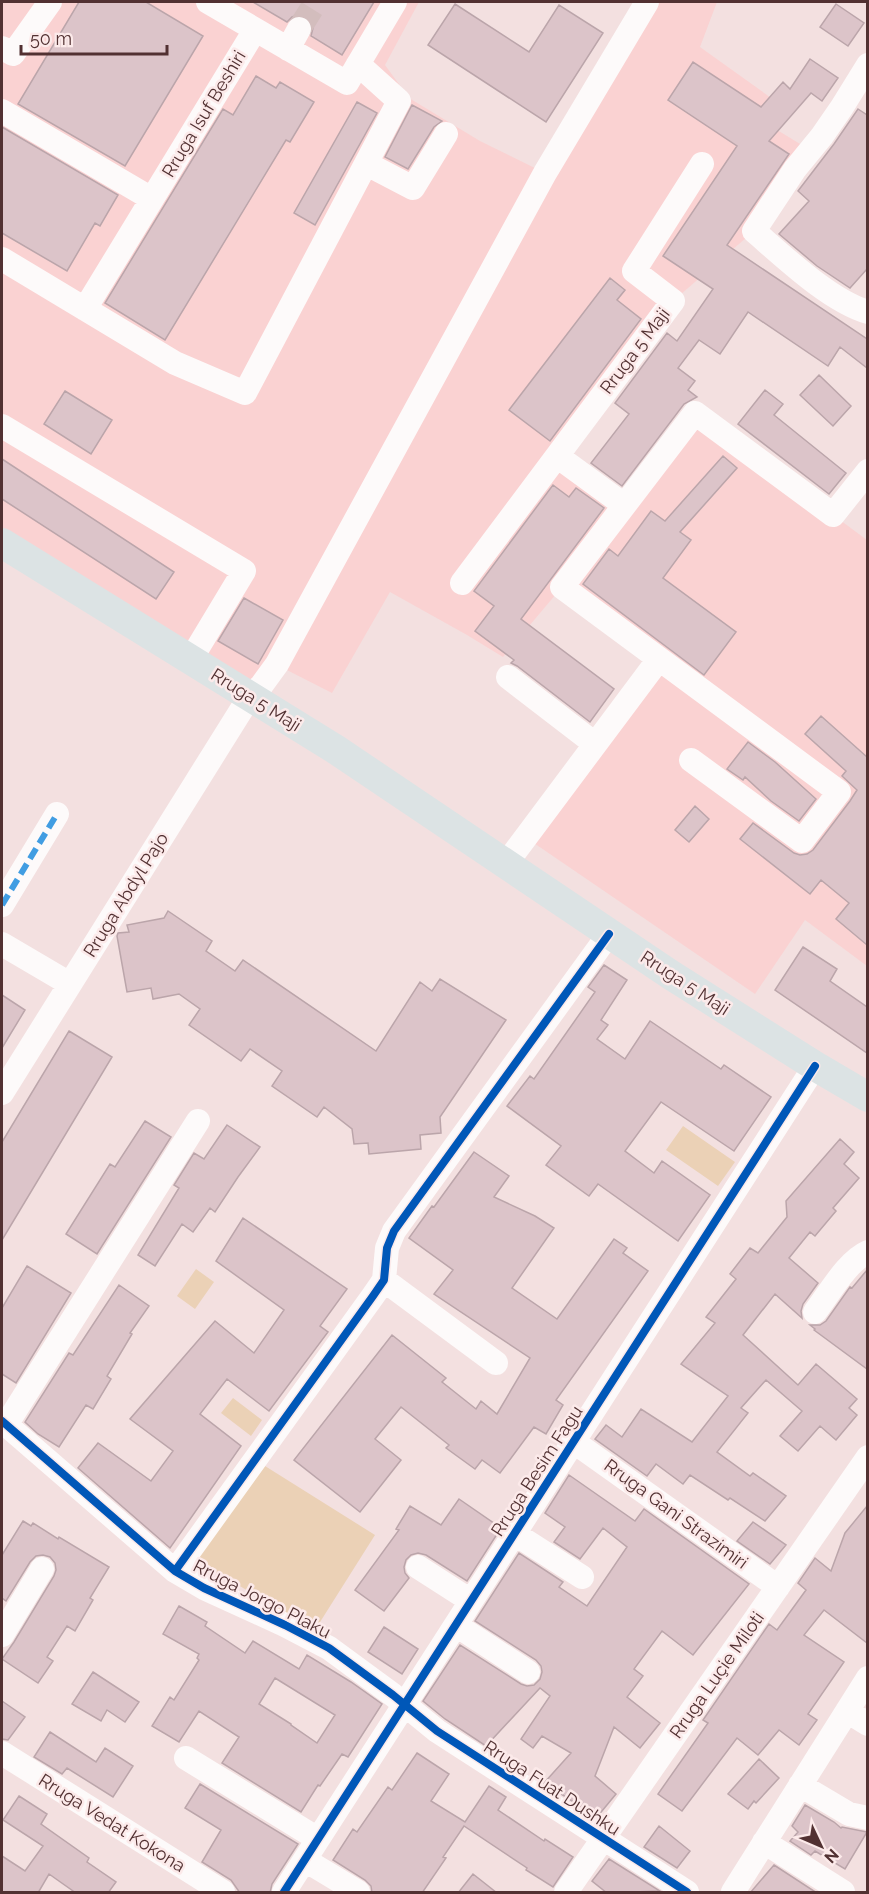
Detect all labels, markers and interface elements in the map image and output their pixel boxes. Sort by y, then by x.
scale bar [21,18,166,56]
text: 50 m [30,28,72,49]
street label: Rruga Isuf Beshiri [157,47,250,181]
street label: Rruga 5 Maji [595,304,674,398]
street label: Rruga 5 Maji [207,664,305,736]
street label: Rruga Abdyl Pajo [79,829,172,961]
street label: Rruga 5 Maji [637,946,734,1019]
street label: Rruga Besim Fagu [487,1401,587,1540]
street label: Rruga Gani Strazimiri [600,1454,752,1573]
street label: Rruga Jorgo Plaku [190,1555,335,1642]
street label: Rruga Luçie Miloti [665,1607,768,1742]
street label: Rruga Fuat Dushku [480,1736,624,1839]
street label: Rruga Vedat Kokona [35,1769,189,1876]
north arrow [791,1816,851,1876]
text: N [820,1845,843,1867]

